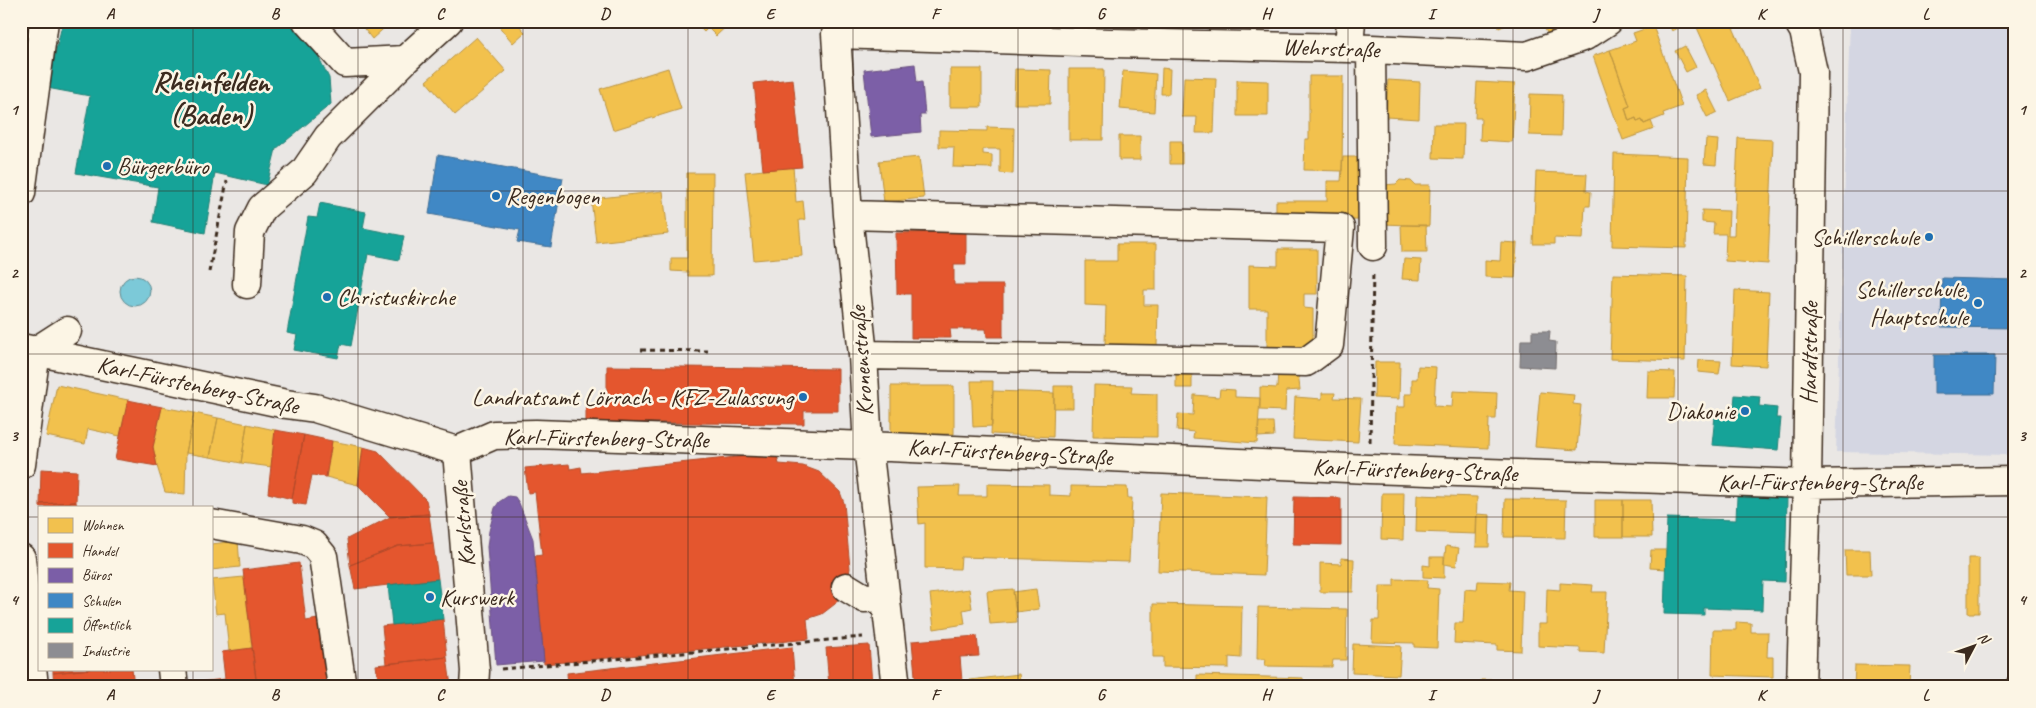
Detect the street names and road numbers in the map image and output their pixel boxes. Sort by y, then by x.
street label: Wehrstraße [1282,31,1382,65]
street label: Hardtstraße [1793,299,1825,405]
street label: Kronenstraße [842,303,880,417]
street label: Karl-Fürstenberg-Straße [95,349,303,421]
street label: Karl-Fürstenberg-Straße [503,421,711,455]
street label: Karl-Fürstenberg-Straße [907,432,1115,472]
street label: Karl-Fürstenberg-Straße [1312,451,1520,489]
street label: Karl-Fürstenberg-Straße [1718,467,1925,497]
street label: Karlstraße [444,478,482,568]

